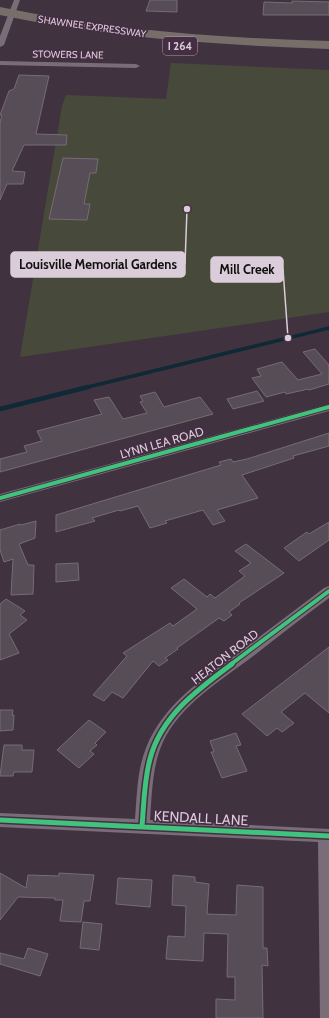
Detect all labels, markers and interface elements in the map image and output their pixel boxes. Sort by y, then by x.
street label: SHAWNEE EXPRESSWAY [37,12,147,41]
road number: I 264 [163,37,197,55]
street label: STOWERS LANE [32,47,104,62]
callout: Louisville Memorial Gardens [11,252,185,277]
text: Louisville Memorial Gardens [19,256,177,272]
callout: Mill Creek [211,257,283,282]
text: Mill Creek [219,261,275,277]
street label: LYNN LEA ROAD [118,423,206,462]
street label: HEATON ROAD [188,626,261,687]
street label: KENDALL LANE [153,807,249,829]

